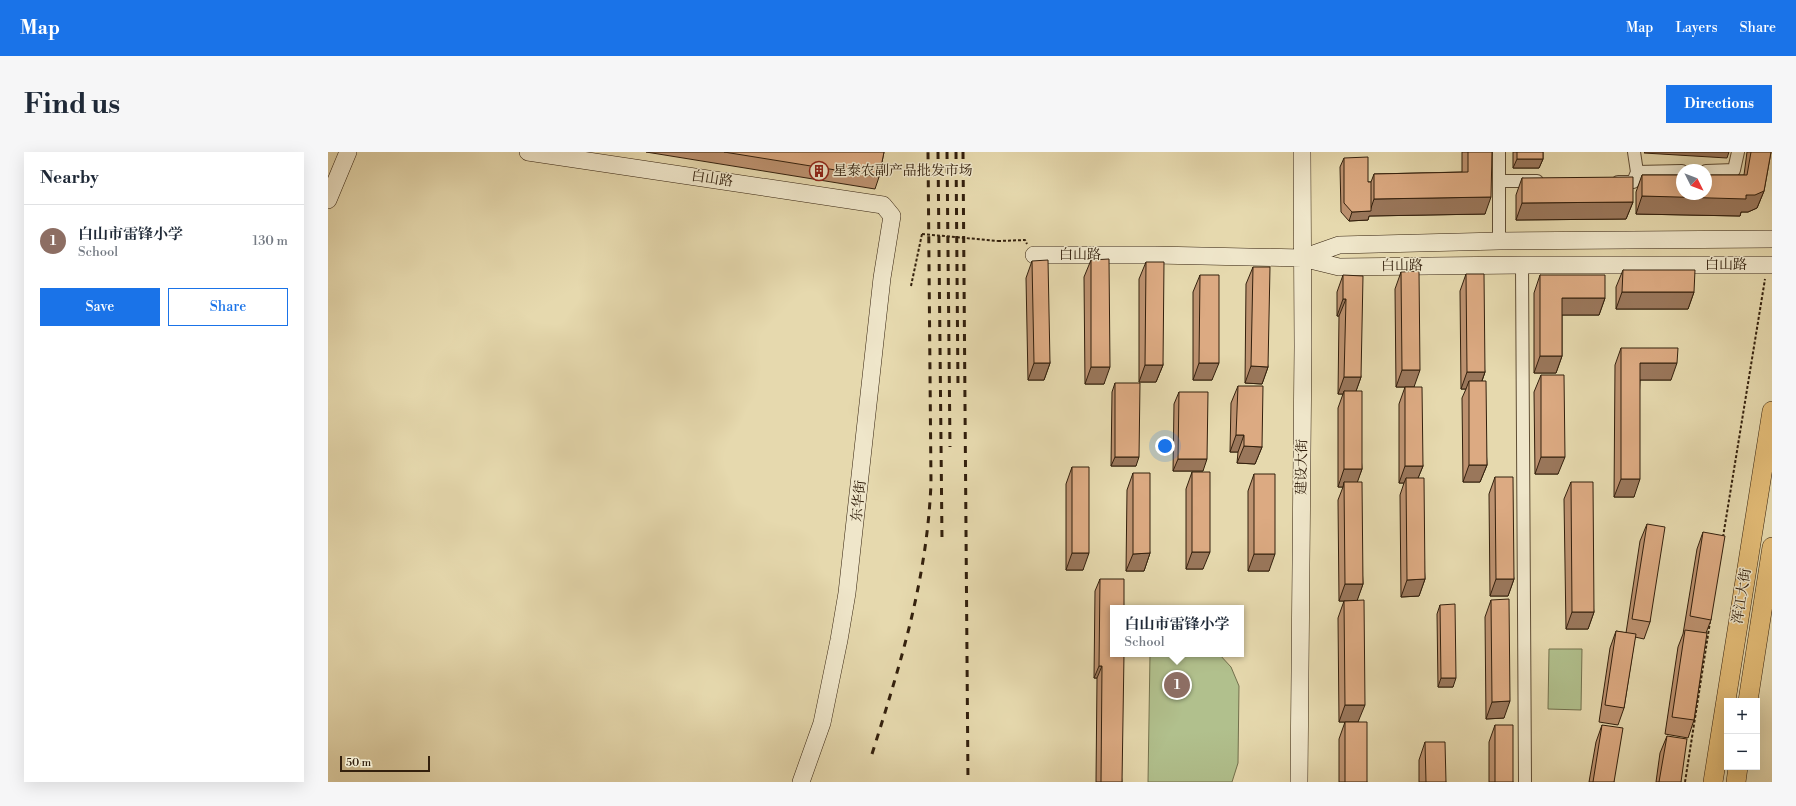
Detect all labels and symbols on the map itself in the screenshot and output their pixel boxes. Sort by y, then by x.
building icon: 星泰农副产品批发市场 [808,160,830,182]
place label: 星泰农副产品批发市场 [833,162,973,180]
north arrow [1676,164,1712,200]
street label: 白山路 [690,167,734,191]
street label: 白山路 [1059,246,1101,264]
street label: 白山路 [1705,256,1747,274]
street label: 白山路 [1381,257,1423,275]
your location [1155,436,1175,456]
street label: 建设大街 [1293,439,1311,495]
street label: 东华街 [848,479,870,523]
street label: 浑江大街 [1729,567,1755,625]
pin: 1 [1164,670,1190,700]
scale bar [340,754,430,773]

